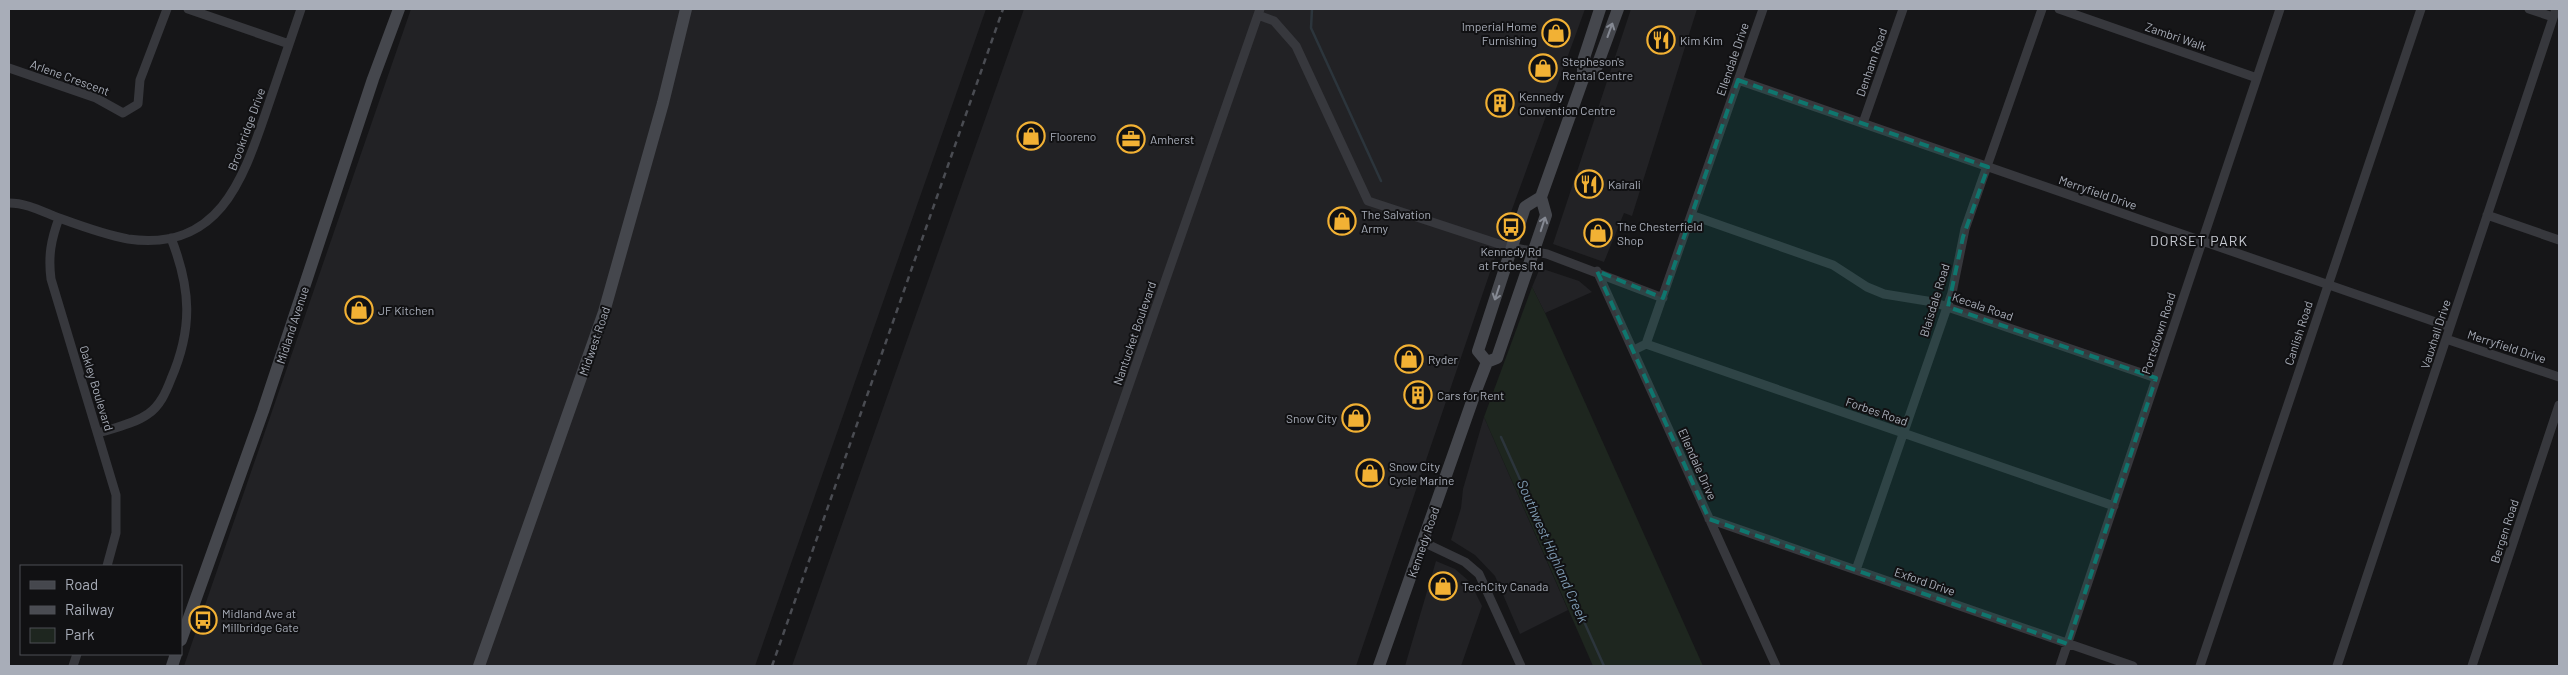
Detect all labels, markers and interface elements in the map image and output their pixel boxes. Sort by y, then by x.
shop icon: Imperial Home Furnishing [1541,18,1571,48]
place label: Imperial Home Furnishing [1462,19,1537,47]
street label: Zambri Walk [2144,19,2208,53]
street label: Ellendale Drive [1713,21,1751,97]
one-way arrow [1606,23,1615,38]
restaurant icon: Kim Kim [1646,25,1676,55]
street label: Denham Road [1853,26,1889,98]
place label: Kim Kim [1680,33,1723,47]
shop icon: Stepheson's Rental Centre [1528,53,1558,83]
place label: Stepheson's Rental Centre [1562,54,1633,82]
street label: Arlene Crescent [29,56,111,98]
street label: Brookridge Drive [225,86,267,172]
building icon: Kennedy Convention Centre [1485,88,1515,118]
place label: Kennedy Convention Centre [1519,89,1616,117]
shop icon: Flooreno [1016,121,1046,151]
office icon: Amherst [1116,124,1146,154]
place label: Flooreno [1050,129,1096,143]
place label: Amherst [1150,132,1194,146]
restaurant icon: Kairali [1574,169,1604,199]
street label: Merryfield Drive [2057,172,2139,212]
place label: Kairali [1608,177,1641,191]
shop icon: The Salvation Army [1327,206,1357,236]
place label: The Salvation Army [1361,207,1431,235]
bus stop icon: Kennedy Rd at Forbes Rd [1496,212,1526,242]
one-way arrow [1539,217,1548,232]
shop icon: The Chesterfield Shop [1583,218,1613,248]
place label: The Chesterfield Shop [1617,219,1703,247]
district label: DORSET PARK [2150,232,2248,249]
place label: Kennedy Rd at Forbes Rd [1479,244,1543,272]
street label: Blaisdale Road [1916,262,1952,338]
street label: Nantucket Boulevard [1110,279,1158,387]
street label: Midland Avenue [273,285,311,365]
one-way arrow [1491,285,1501,301]
street label: Kecala Road [1951,289,2015,323]
street label: Portsdown Road [2138,290,2178,376]
shop icon: JF Kitchen [344,295,374,325]
street label: Vauxhall Drive [2417,298,2453,370]
street label: Canlish Road [2281,299,2315,367]
place label: JF Kitchen [378,303,434,317]
street label: Midwest Road [576,305,612,377]
street label: Merryfield Drive [2466,327,2548,365]
street label: Oakley Boulevard [77,344,117,432]
shop icon: Ryder [1394,344,1424,374]
place label: Ryder [1428,352,1459,366]
building icon: Cars for Rent [1403,380,1433,410]
place label: Cars for Rent [1437,388,1504,402]
street label: Forbes Road [1844,394,1910,428]
shop icon: Snow City [1341,403,1371,433]
place label: Snow City [1286,411,1337,425]
street label: Ellendale Drive [1676,426,1720,502]
shop icon: Snow City Cycle Marine [1355,458,1385,488]
place label: Snow City Cycle Marine [1389,459,1454,487]
water label: Southwest Highland Creek [1514,477,1592,625]
street label: Bergen Road [2487,497,2521,565]
street label: Kennedy Road [1404,505,1442,579]
street label: Exford Drive [1893,564,1957,598]
legend [20,565,182,655]
shop icon: TechCity Canada [1428,571,1458,601]
text: Road [65,575,98,593]
place label: TechCity Canada [1462,579,1548,593]
text: Railway [65,600,114,618]
bus stop icon: Midland Ave at Millbridge Gate [188,605,218,635]
place label: Midland Ave at Millbridge Gate [222,606,299,634]
text: Park [65,625,95,643]

